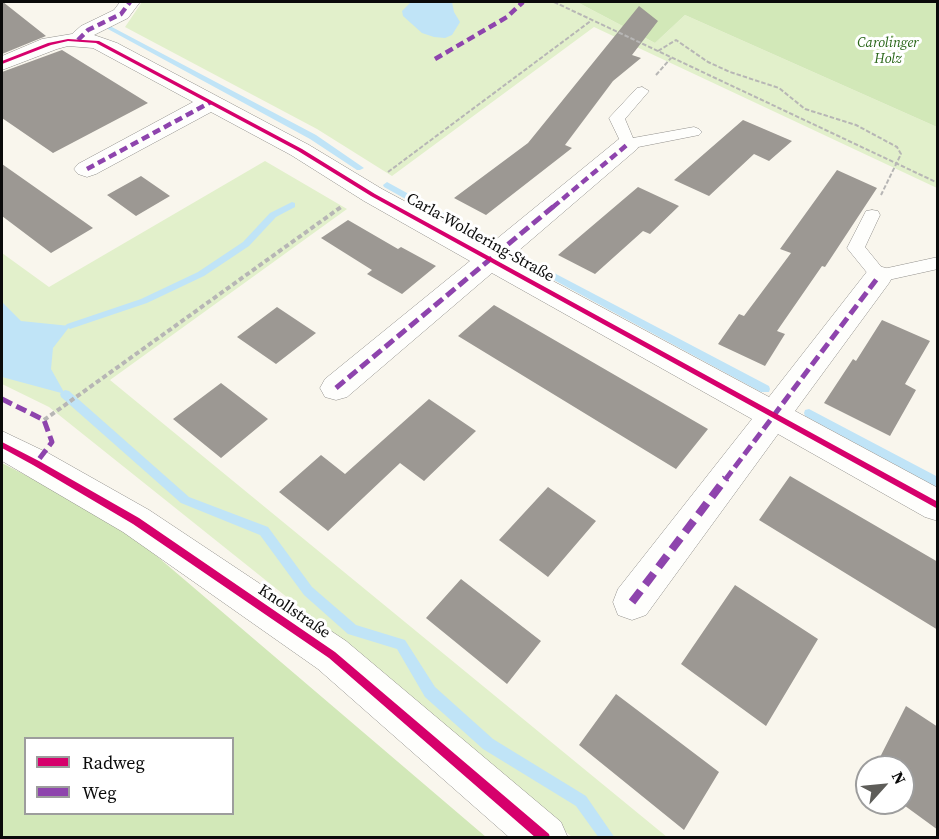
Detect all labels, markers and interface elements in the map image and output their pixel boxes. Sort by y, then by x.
park label: Carolinger Holz [857,35,919,68]
street label: Carla-Woldering-Straße [403,189,557,287]
street label: Knollstraße [254,581,334,643]
legend [24,737,234,815]
text: Radweg [82,750,145,775]
north arrow [855,755,915,815]
text: N [887,768,912,788]
text: Weg [82,780,117,805]

